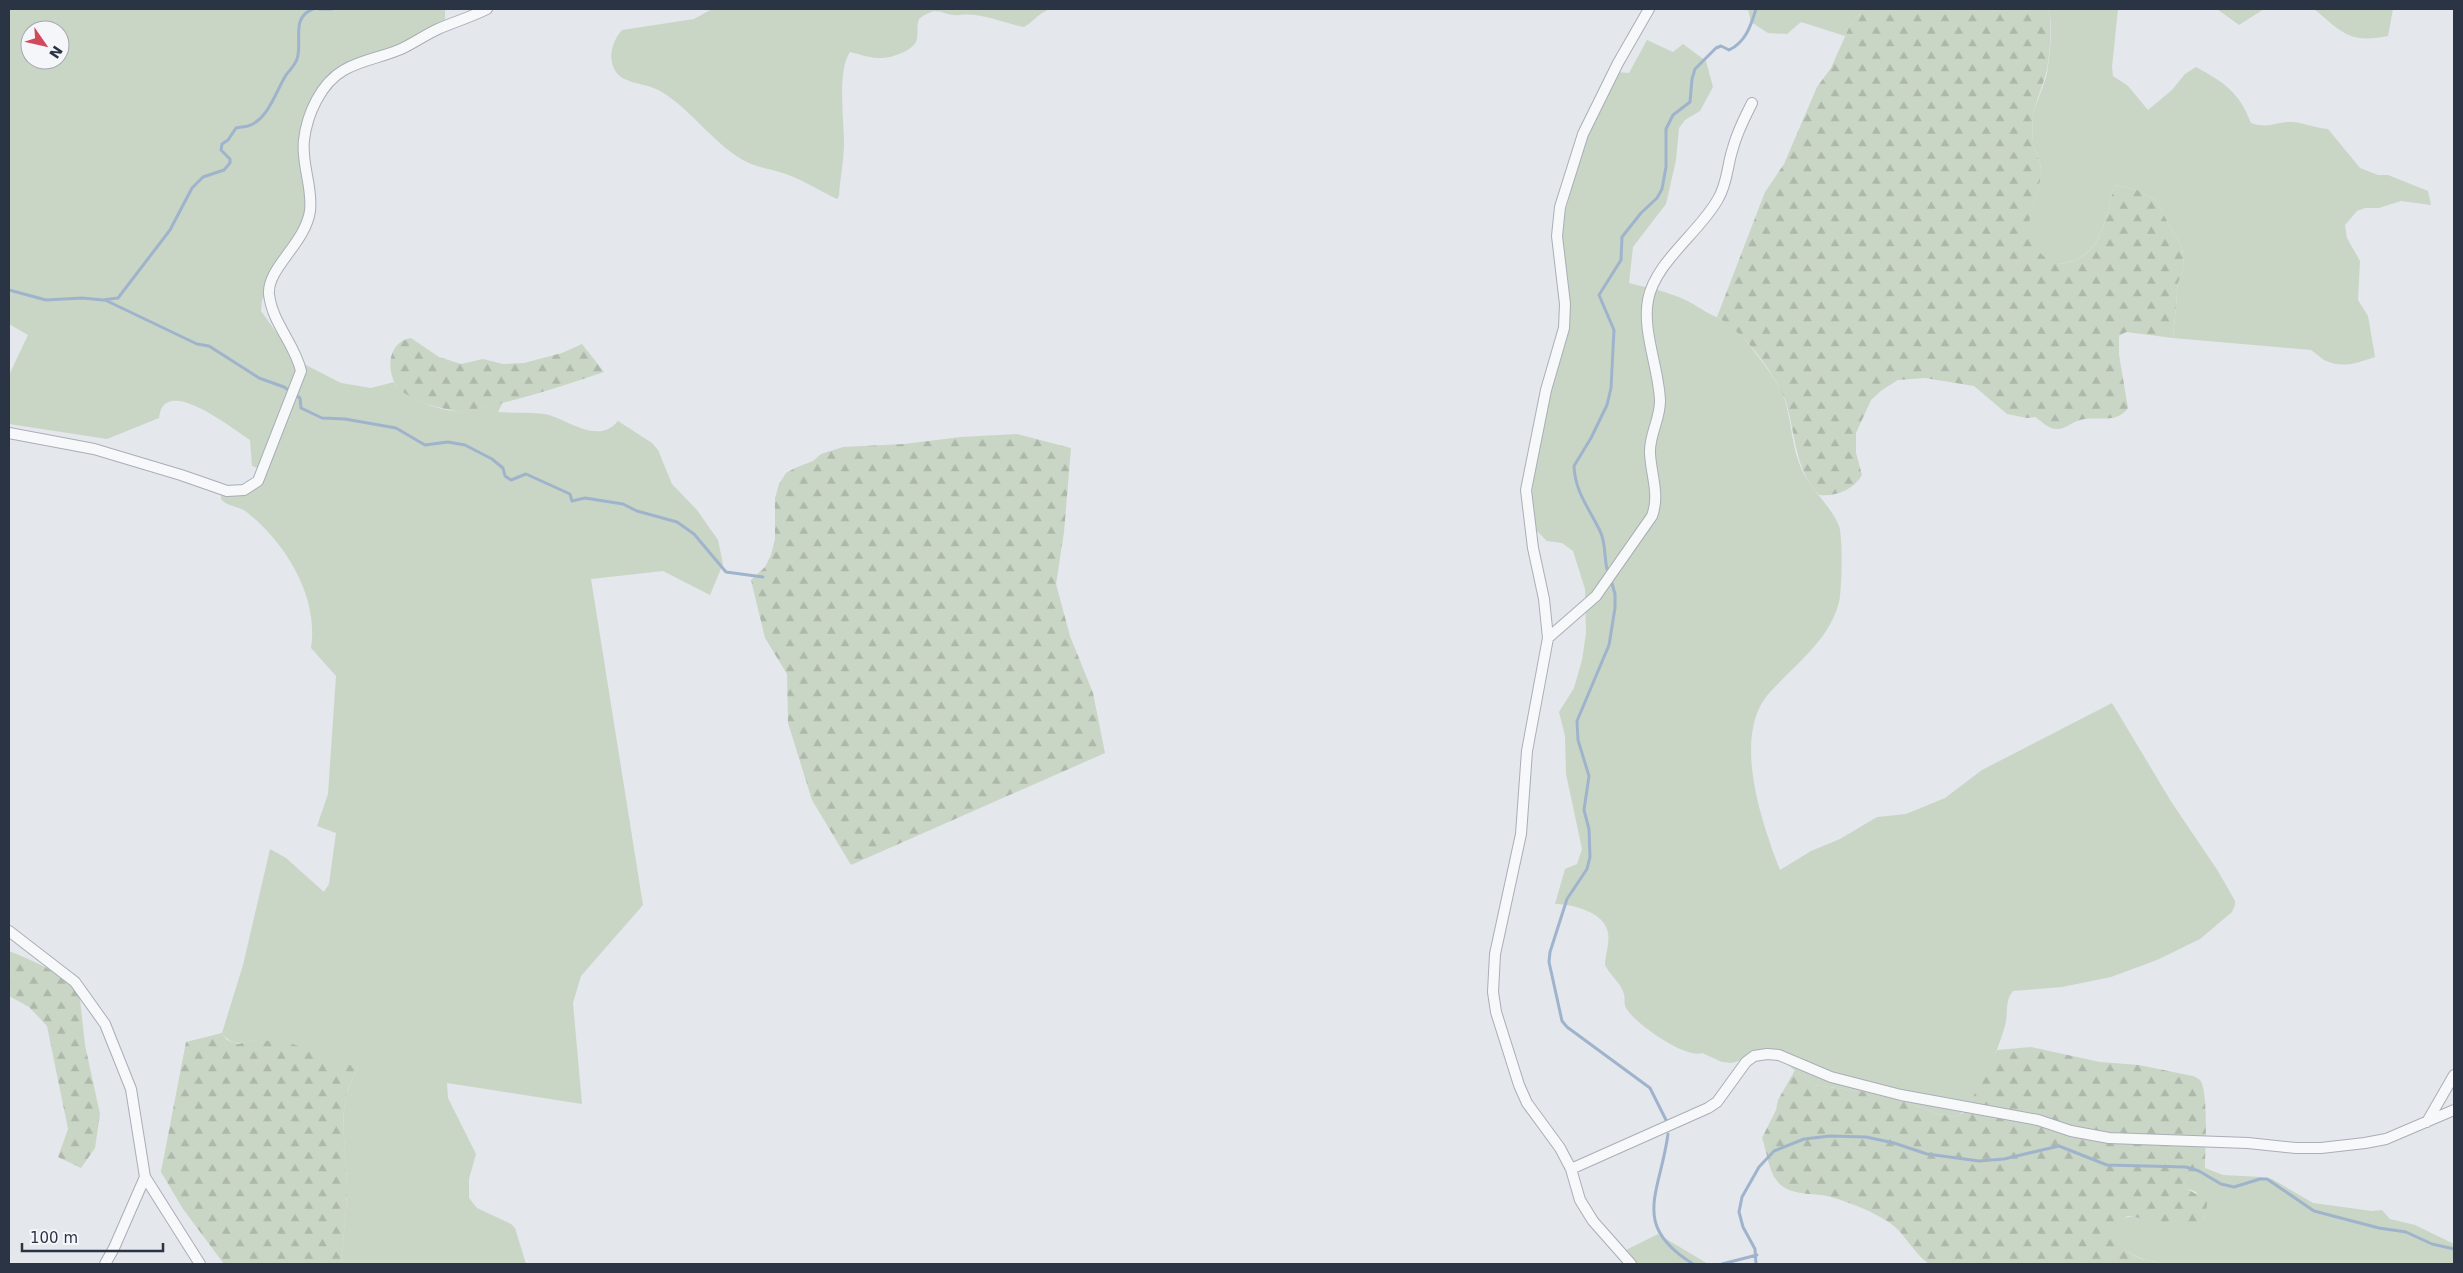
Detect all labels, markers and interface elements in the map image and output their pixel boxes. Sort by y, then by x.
north arrow [20,20,70,70]
text: N [46,43,66,62]
scale bar [22,1220,164,1252]
text: 100 m [30,1229,78,1247]

